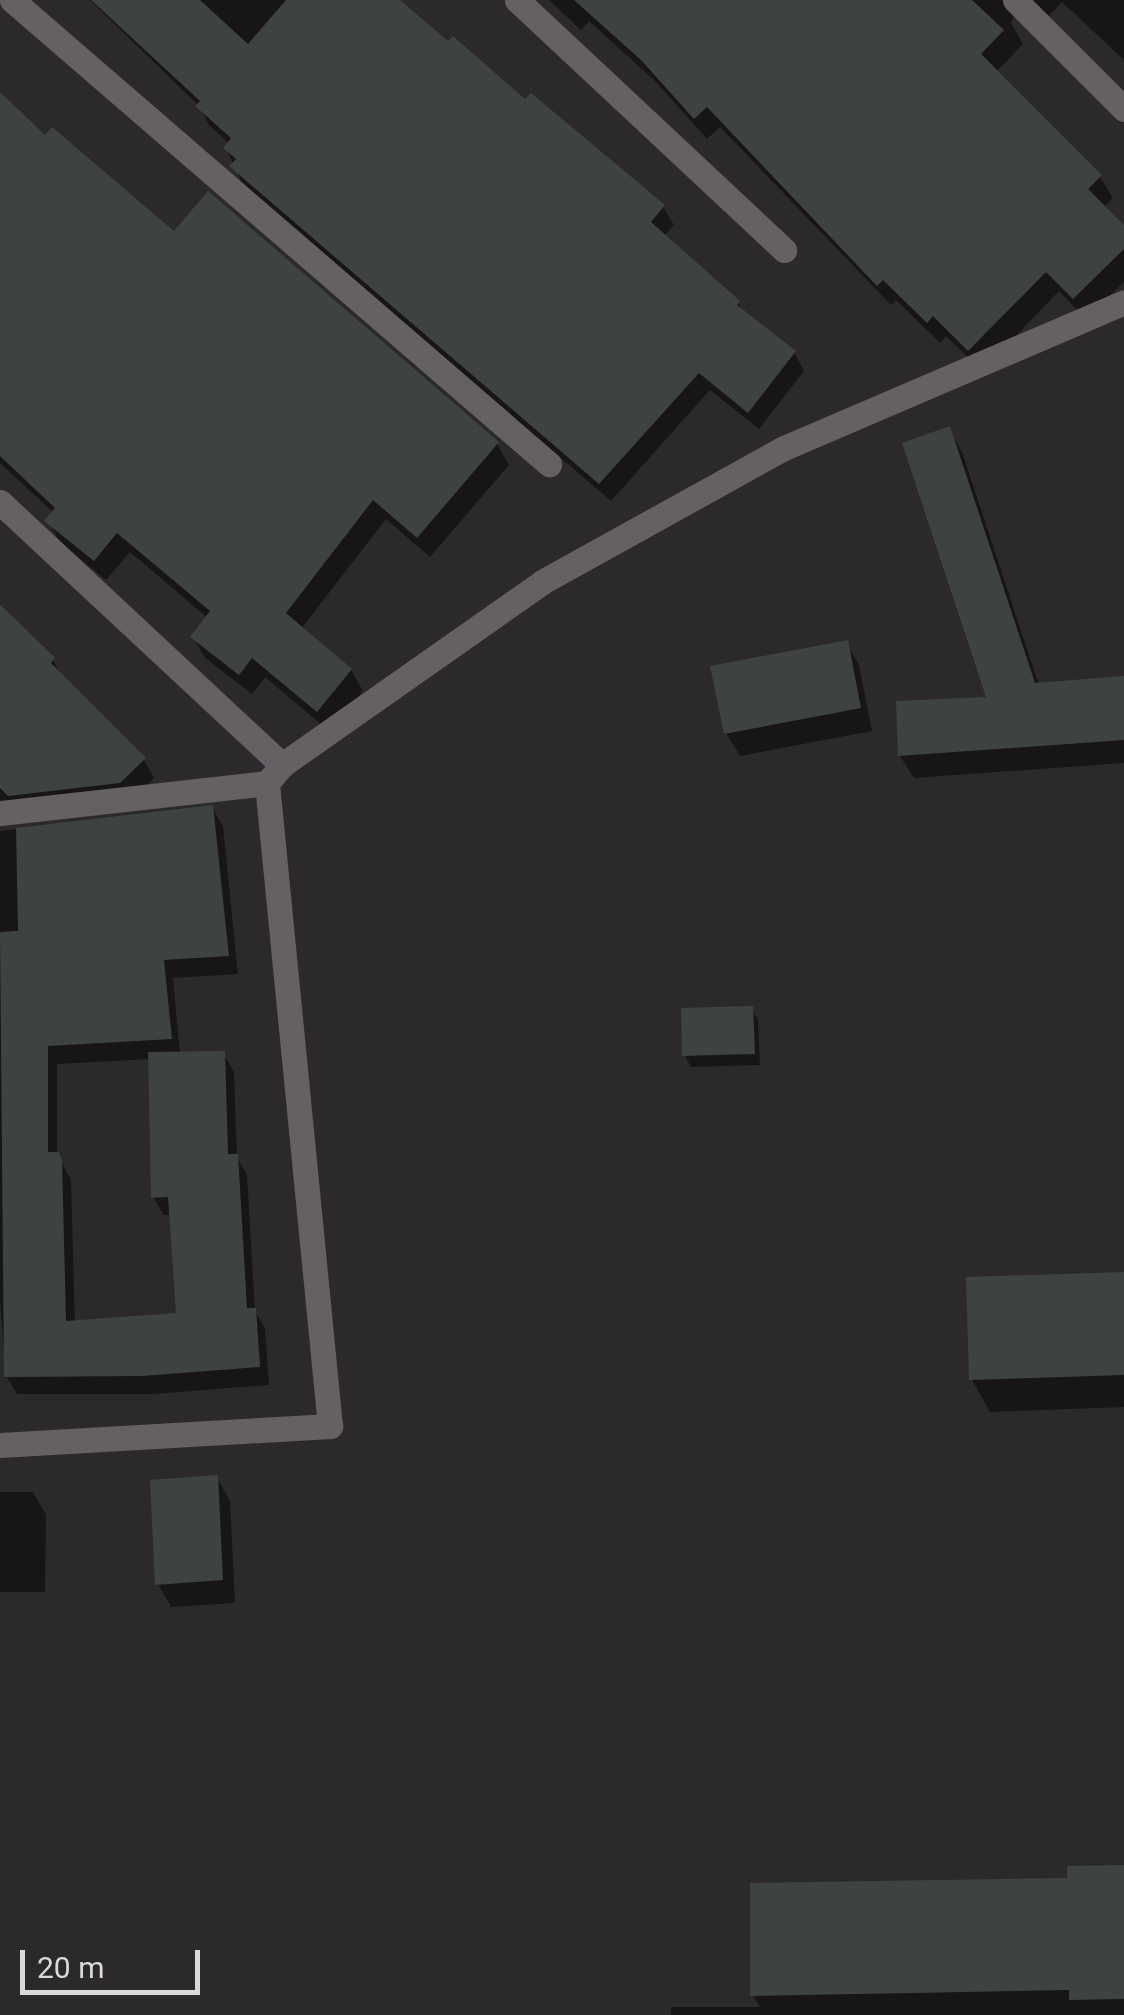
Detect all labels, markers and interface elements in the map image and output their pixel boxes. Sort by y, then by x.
scale bar [25,1930,205,1992]
text: 20 m [37,1950,104,1985]

